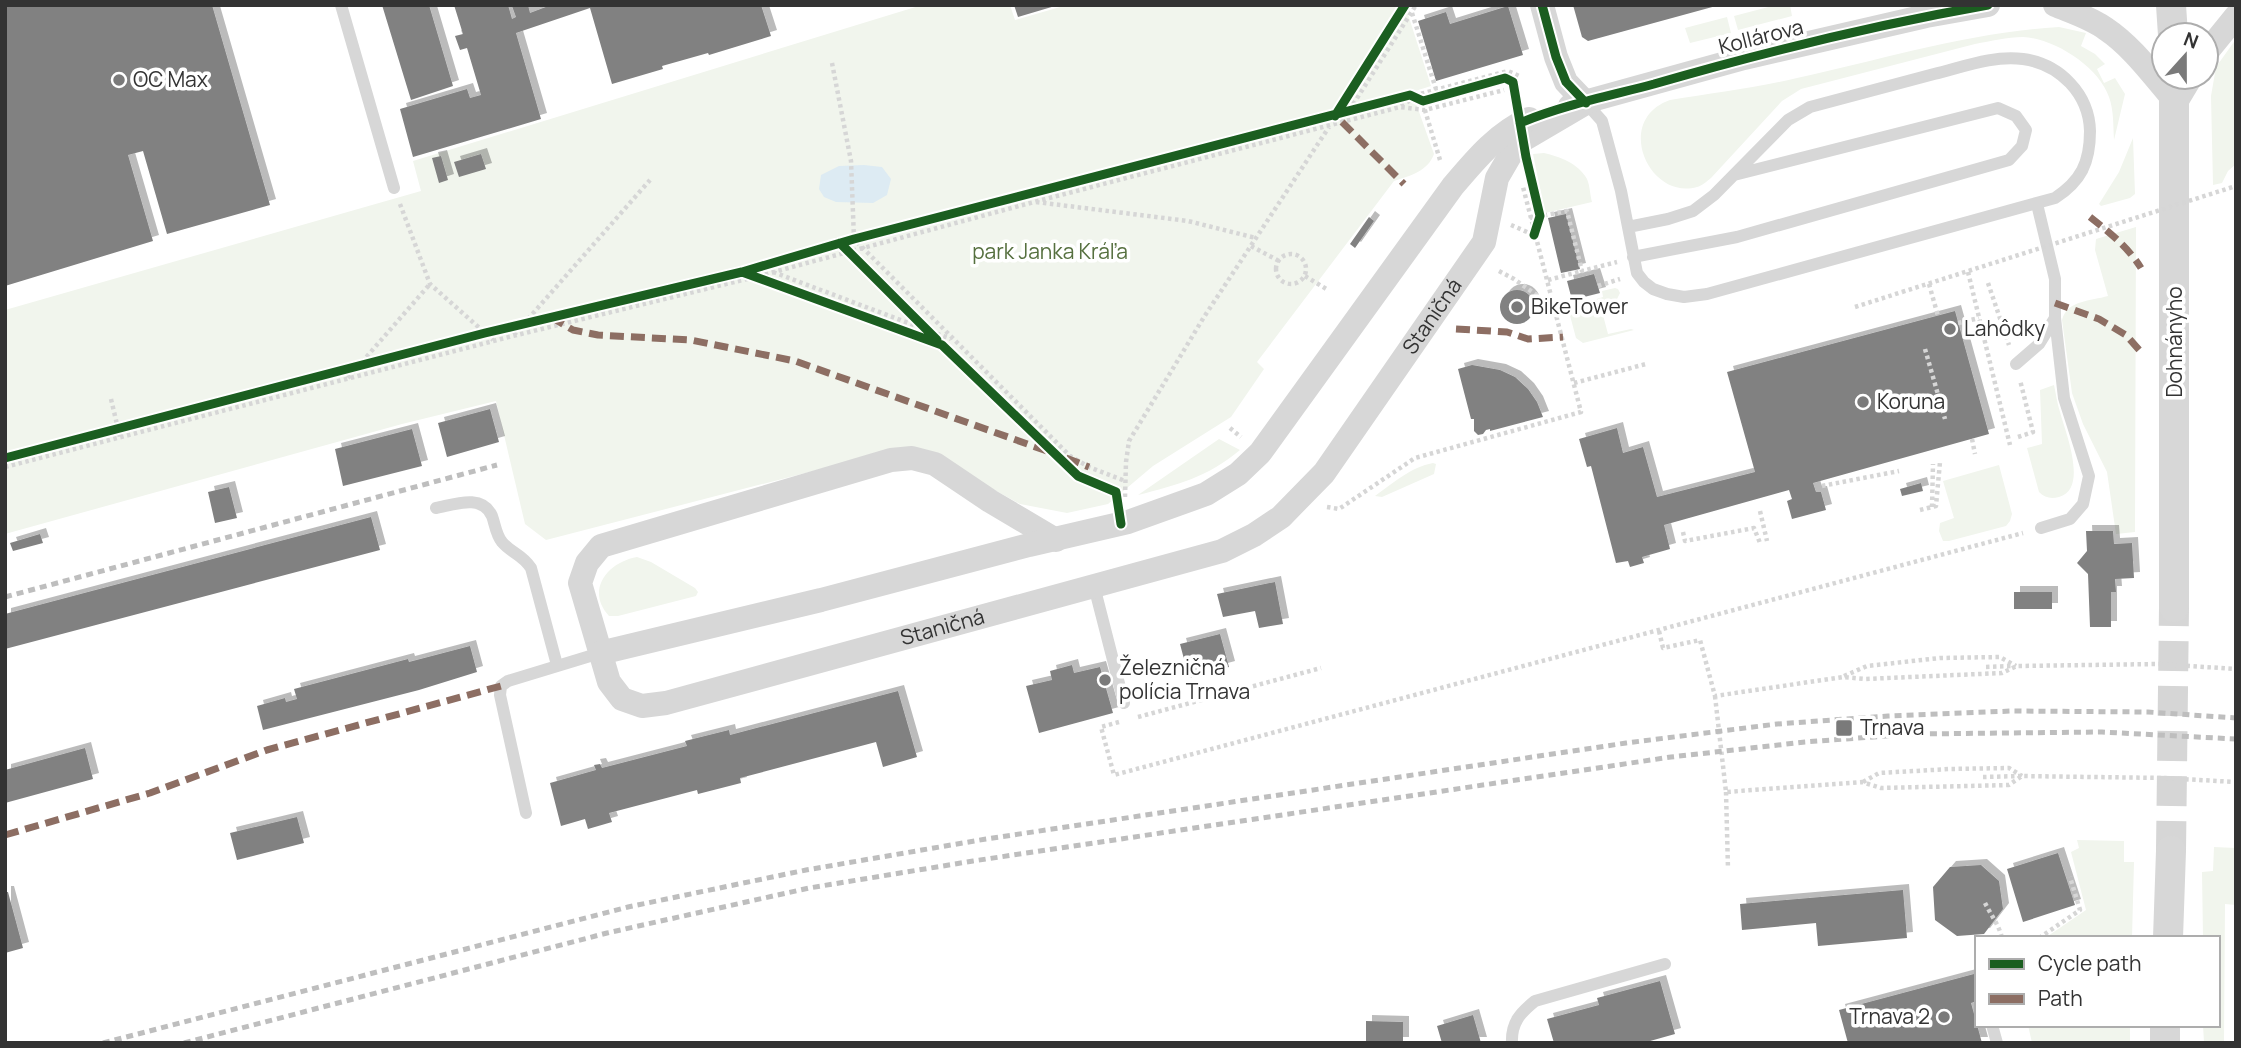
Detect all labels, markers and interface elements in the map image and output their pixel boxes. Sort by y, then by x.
street label: Kollárova [1715,12,1806,60]
north arrow [2150,21,2220,91]
text: N [2180,26,2202,55]
place label: OC Max [133,65,208,93]
marker: OC Max [111,72,127,88]
park label: park Janka Kráľa [972,237,1128,265]
street label: Staničná [1396,272,1468,359]
street label: Dohnányho [2160,286,2188,398]
place label: BikeTower [1531,292,1629,320]
marker: BikeTower [1509,299,1525,315]
place label: Lahôdky [1964,314,2045,342]
marker: Lahôdky [1942,321,1958,337]
place label: Koruna [1877,387,1945,415]
marker: Koruna [1855,394,1871,410]
street label: Staničná [897,602,987,651]
place label: Železničná polícia Trnava [1119,653,1250,705]
marker: Železničná polícia Trnava [1097,672,1113,688]
place label: Trnava [1860,713,1924,741]
marker: Trnava [1834,718,1854,738]
legend [1975,936,2220,1027]
text: Cycle path [2038,949,2141,977]
text: Path [2038,984,2083,1012]
place label: Trnava 2 [1849,1002,1930,1030]
marker: Trnava 2 [1936,1009,1952,1025]

